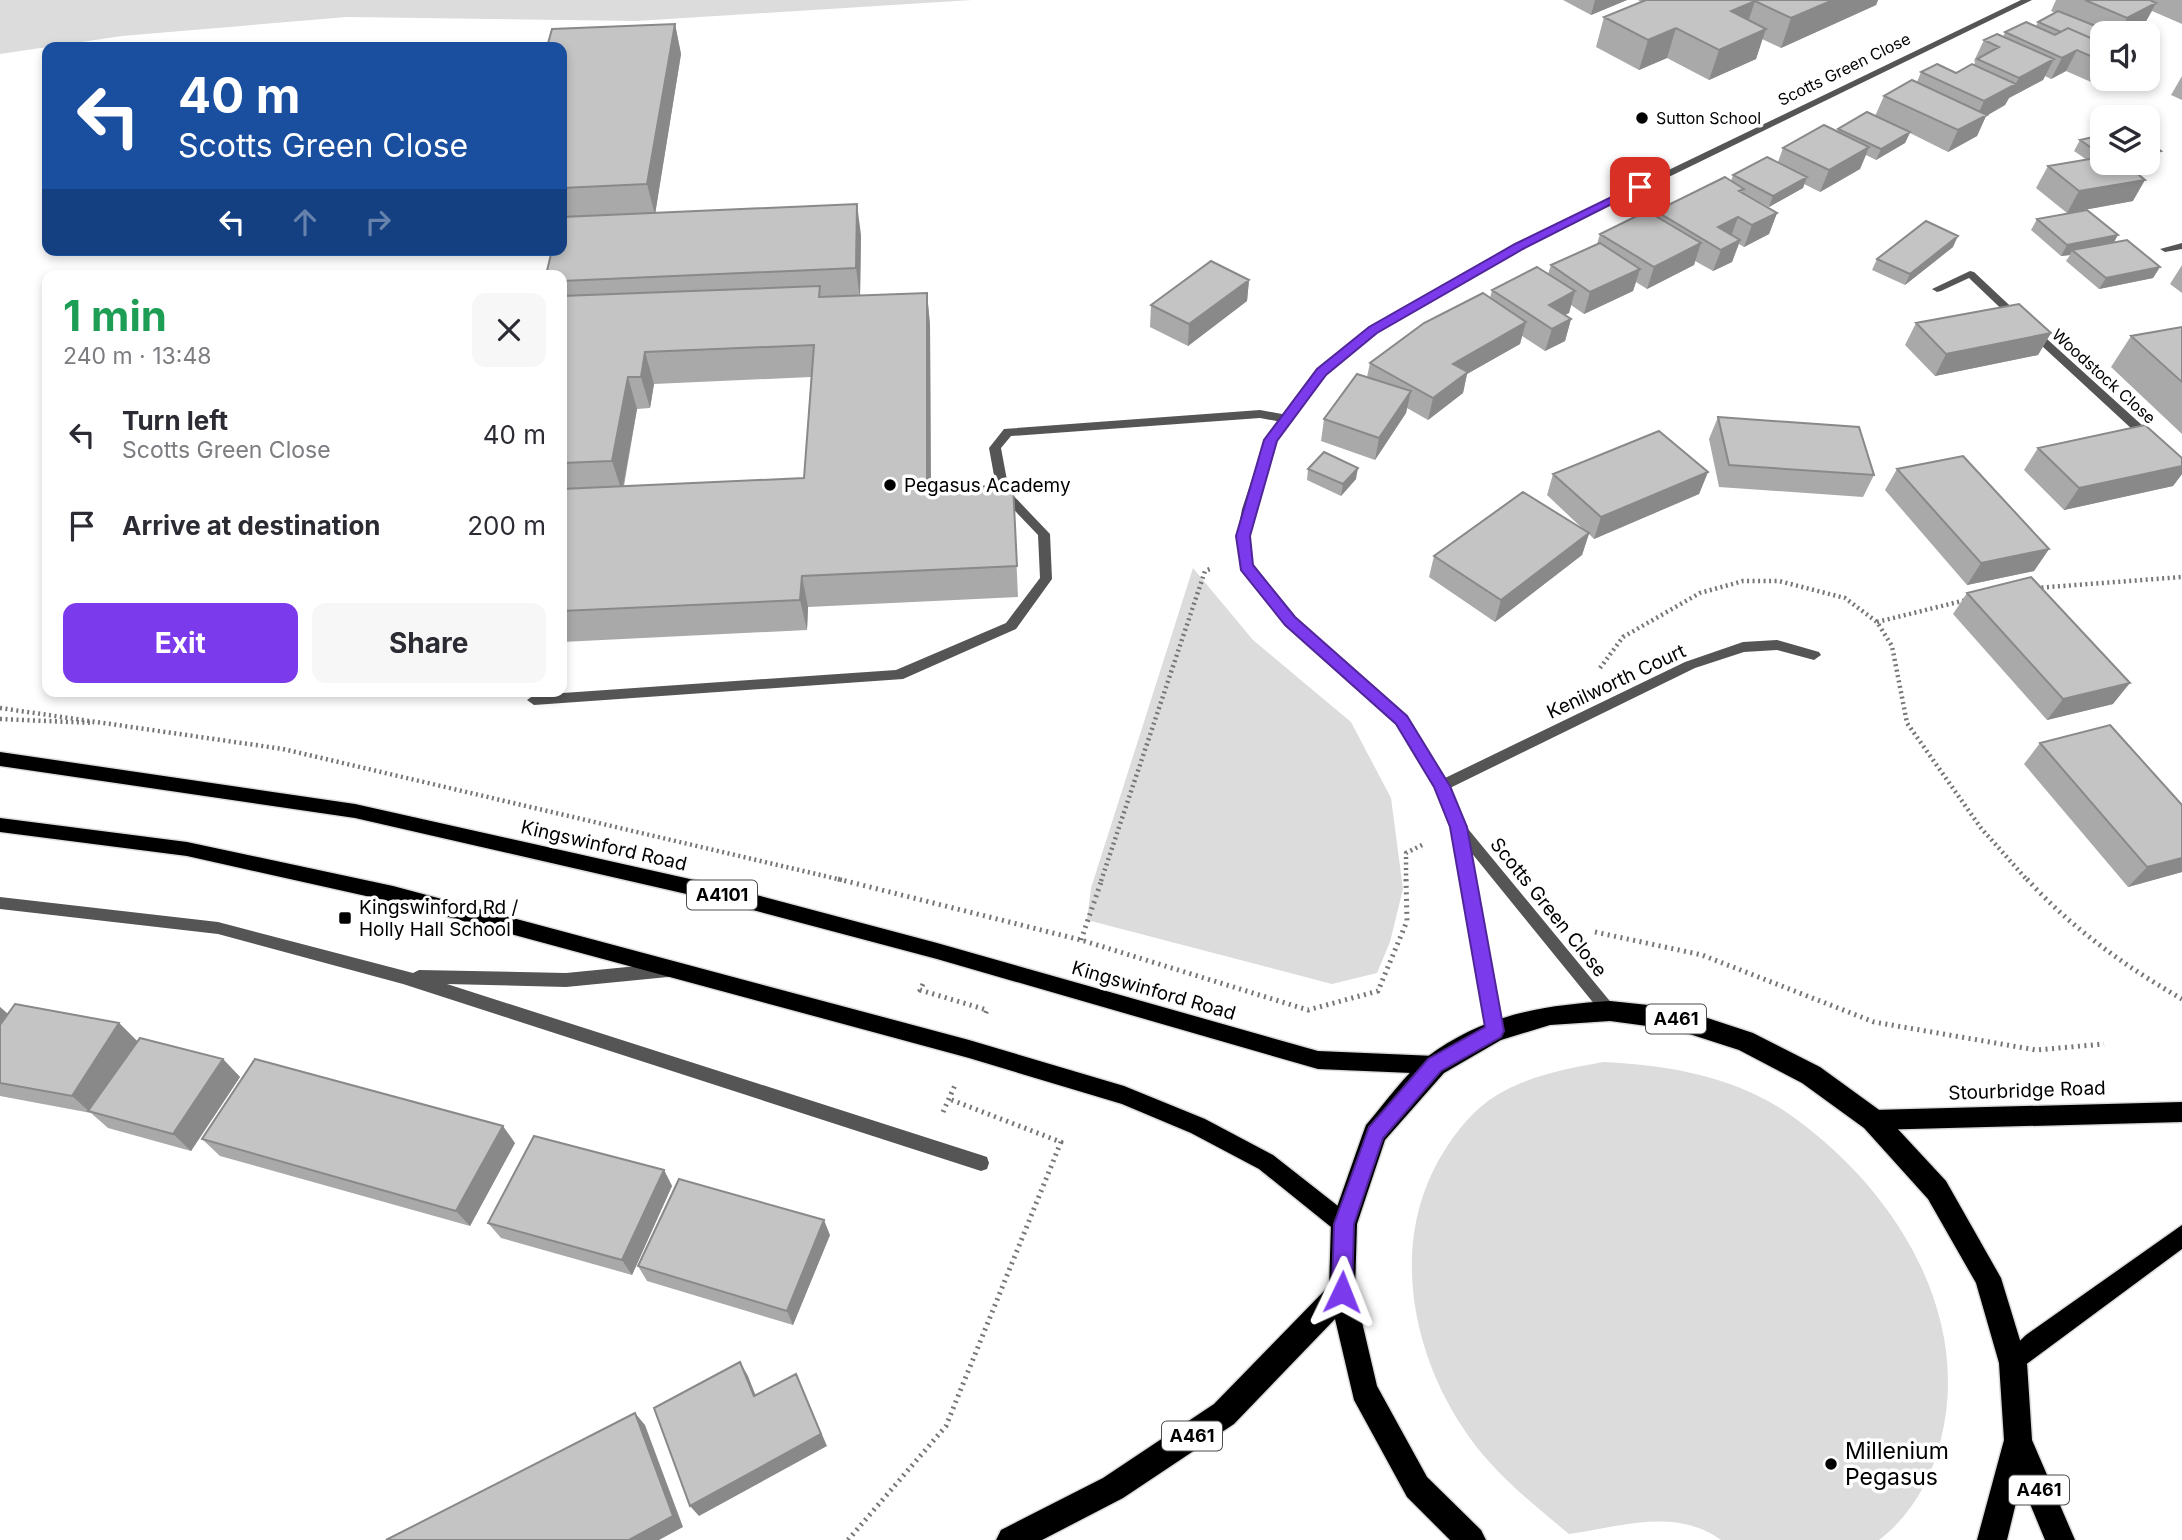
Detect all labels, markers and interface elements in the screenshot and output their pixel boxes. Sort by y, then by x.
map controls [2090,21,2160,175]
button: sound [2090,21,2160,91]
street label: Scotts Green Close [1774,28,1914,110]
text: 40 m [178,66,301,125]
icon: left [63,70,154,161]
button: layers [2090,105,2160,175]
place label: Sutton School [1656,108,1761,128]
marker: Sutton School [1634,110,1650,126]
text: Scotts Green Close [178,126,468,165]
pin [1610,157,1670,217]
icon: arrive [1621,168,1659,206]
icon: left [213,203,251,241]
icon: ahead [286,203,324,241]
icon: right [359,203,397,241]
text: 1 min [63,290,167,341]
button: close [472,293,546,367]
street label: Woodstock Close [2048,324,2160,428]
text: 240 m · 13:48 [63,342,212,370]
text: Turn left [122,405,228,436]
icon: left [63,416,101,454]
text: 40 m [483,419,546,450]
text: Scotts Green Close [122,436,331,464]
place label: Pegasus Academy [904,474,1071,497]
marker: Pegasus Academy [882,477,898,493]
icon: arrive [63,507,101,545]
text: Arrive at destination [122,510,381,541]
text: 200 m [467,510,546,541]
button: Exit [63,603,298,683]
button: Share [312,603,546,683]
street label: Kenilworth Court [1543,639,1689,724]
street label: Kingswinford Road [519,815,689,876]
street label: Scotts Green Close [1485,833,1612,982]
road number: A4101 [687,880,757,910]
place label: Kingswinford Rd / Holly Hall School [359,896,519,941]
marker: Kingswinford Rd / Holly Hall School [337,910,353,926]
street label: Kingswinford Road [1069,956,1238,1025]
road number: A461 [1646,1004,1706,1034]
street label: Stourbridge Road [1948,1076,2106,1105]
position arrow [1305,1255,1379,1329]
road number: A461 [1162,1422,1222,1450]
place label: Millenium Pegasus [1845,1437,1949,1491]
marker: Millenium Pegasus [1823,1456,1839,1472]
road number: A461 [2009,1476,2069,1504]

